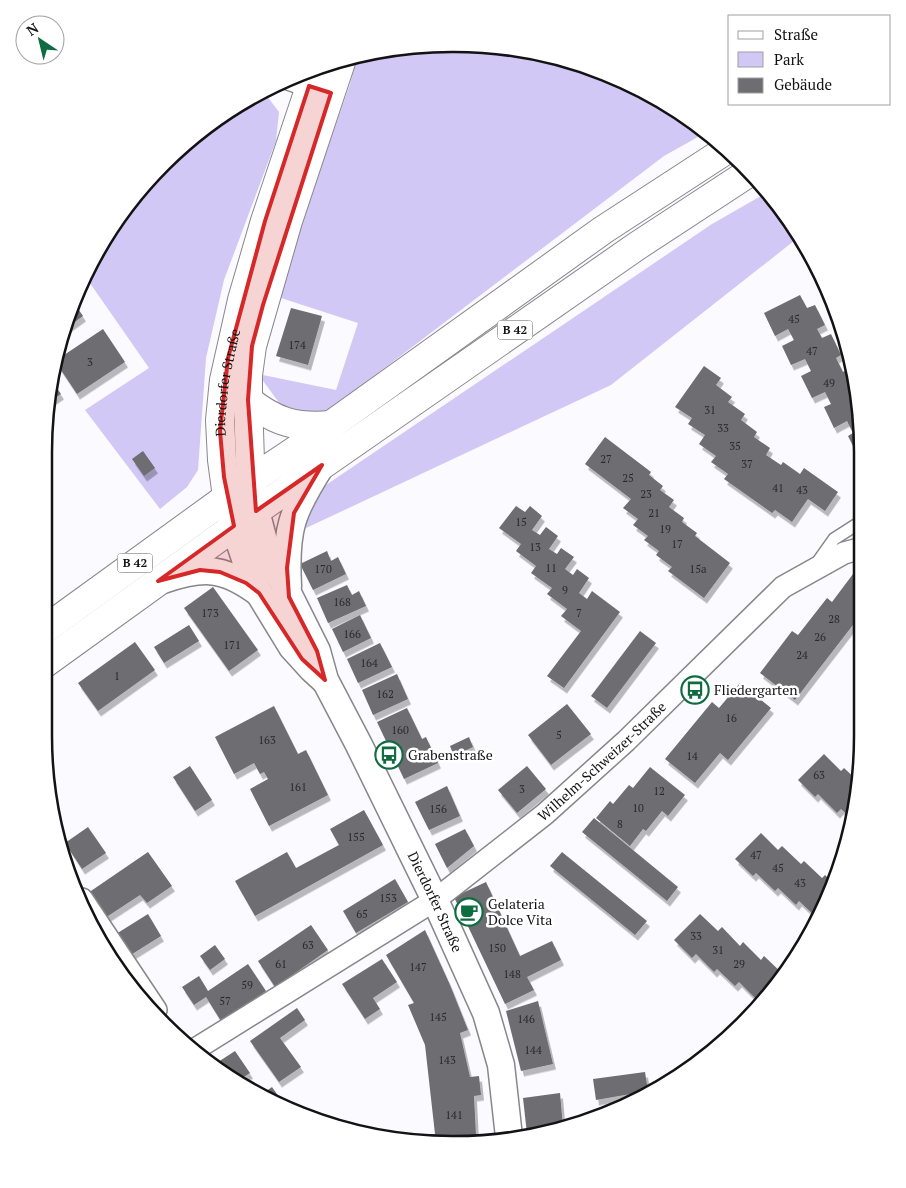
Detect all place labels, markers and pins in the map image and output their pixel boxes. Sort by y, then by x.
bus stop icon: Fliedergarten [680,675,710,705]
place label: Fliedergarten [714,680,798,699]
bus stop icon: Grabenstraße [374,740,404,770]
place label: Grabenstraße [408,745,493,764]
place label: Gelateria Dolce Vita [488,894,552,929]
cafe icon: Gelateria Dolce Vita [454,897,484,927]

